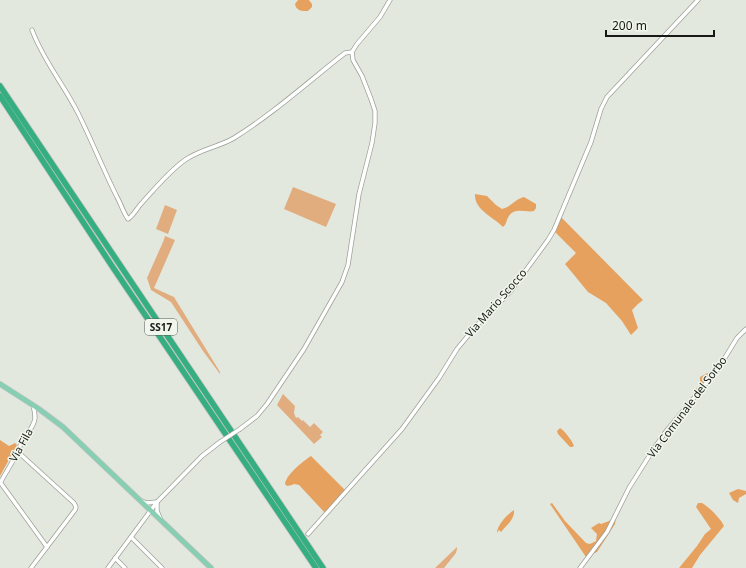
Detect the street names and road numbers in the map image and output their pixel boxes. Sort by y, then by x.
street label: Via Mario Scocco [462,265,530,340]
road number: SS17 [145,319,177,335]
street label: Via Comunale del Sorbo [643,353,730,460]
street label: Via Fila [5,425,36,464]

